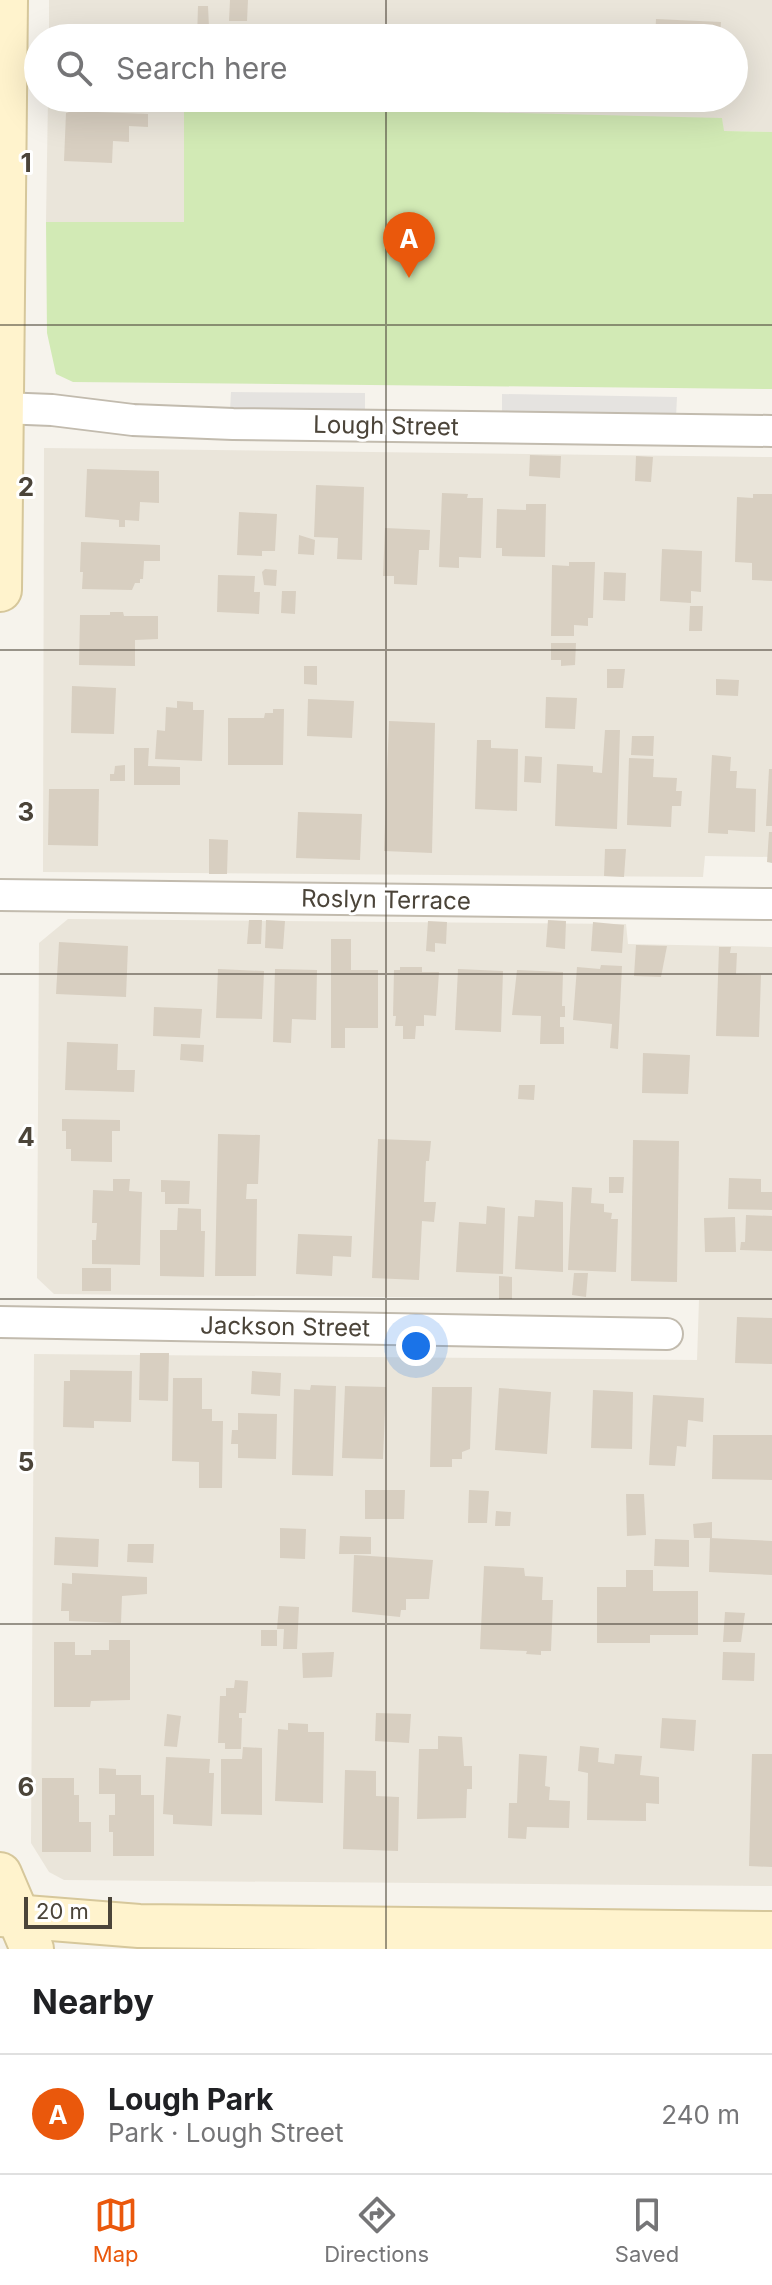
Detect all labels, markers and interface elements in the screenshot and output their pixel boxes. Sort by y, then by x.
search box [24,24,748,112]
icon: search [52,46,96,90]
text: Search here [116,50,288,86]
text: 1 [20,147,32,178]
pin: A [383,212,435,278]
street label: Lough Street [313,410,459,441]
text: 2 [18,471,34,502]
text: 3 [18,796,34,827]
street label: Roslyn Terrace [301,884,471,915]
text: 4 [17,1121,35,1152]
street label: Jackson Street [200,1311,370,1342]
your location [396,1326,436,1366]
text: 5 [18,1446,34,1477]
text: 6 [18,1771,34,1802]
scale bar [24,1893,112,1929]
text: 20 m [36,1898,89,1924]
text: Nearby [32,1981,154,2022]
text: Lough Park [108,2081,273,2117]
text: A [48,2099,68,2130]
text: 240 m [661,2099,740,2130]
text: Park · Lough Street [108,2117,343,2148]
tab: Map [93,2193,139,2267]
tab: Directions [324,2193,429,2267]
tab: Saved [615,2193,679,2267]

